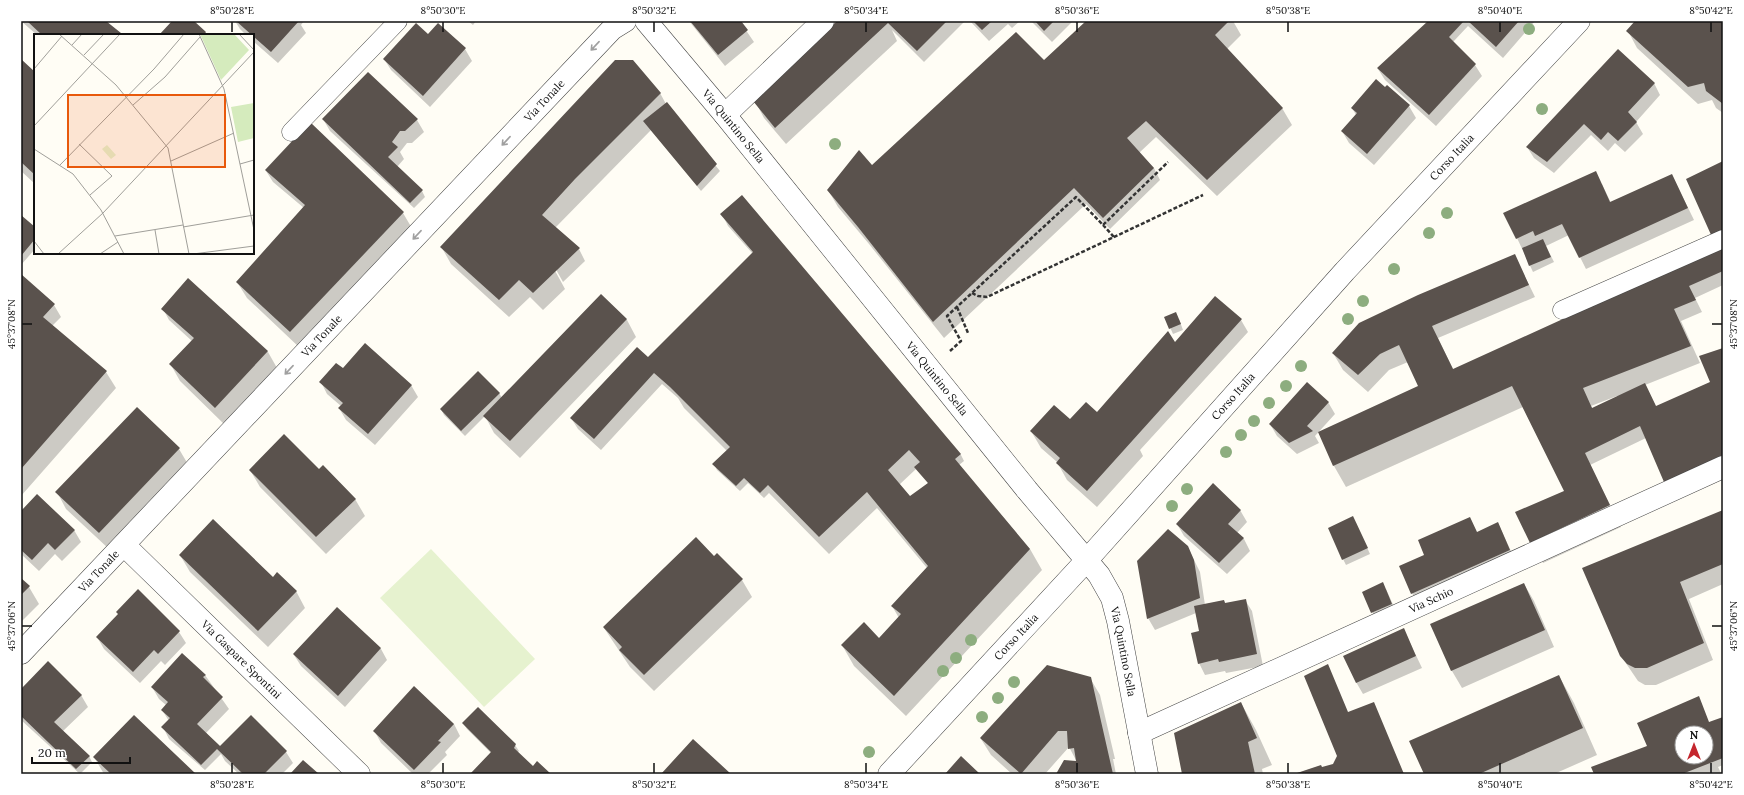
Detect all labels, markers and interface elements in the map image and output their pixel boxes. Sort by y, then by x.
text: 8°50'28"E [210,4,254,17]
text: 8°50'30"E [421,4,465,17]
text: 8°50'32"E [632,4,676,17]
text: 8°50'34"E [844,4,888,17]
text: 8°50'36"E [1055,4,1099,17]
text: 8°50'38"E [1266,4,1310,17]
text: 8°50'40"E [1478,4,1522,17]
text: 8°50'42"E [1689,4,1733,17]
inset map [34,34,254,254]
one-way arrow [591,41,600,51]
street label: Via Tonale [520,76,568,125]
street label: Via Quintino Sella [699,86,768,166]
street label: Corso Italia [1427,131,1477,183]
one-way arrow [501,136,511,146]
one-way arrow [412,230,422,240]
text: 45°37'08"N [5,299,18,349]
text: 45°37'08"N [1727,299,1740,349]
street label: Via Tonale [298,312,345,361]
street label: Via Quintino Sella [903,338,971,418]
one-way arrow [284,365,294,375]
street label: Corso Italia [1208,370,1258,423]
street label: Via Tonale [75,547,122,596]
street label: Via Schio [1406,584,1455,616]
text: 45°37'06"N [5,601,18,651]
text: 45°37'06"N [1727,601,1740,651]
street label: Via Quintino Sella [1107,604,1139,698]
street label: Corso Italia [991,610,1041,663]
street label: Via Gaspare Spontini [198,617,285,702]
north arrow [1674,725,1714,765]
text: N [1690,728,1699,742]
scale bar [32,739,130,765]
text: 20 m [38,745,66,760]
text: 8°50'28"E [210,778,254,791]
text: 8°50'30"E [421,778,465,791]
text: 8°50'32"E [632,778,676,791]
text: 8°50'34"E [844,778,888,791]
text: 8°50'36"E [1055,778,1099,791]
text: 8°50'38"E [1266,778,1310,791]
text: 8°50'40"E [1478,778,1522,791]
text: 8°50'42"E [1689,778,1733,791]

